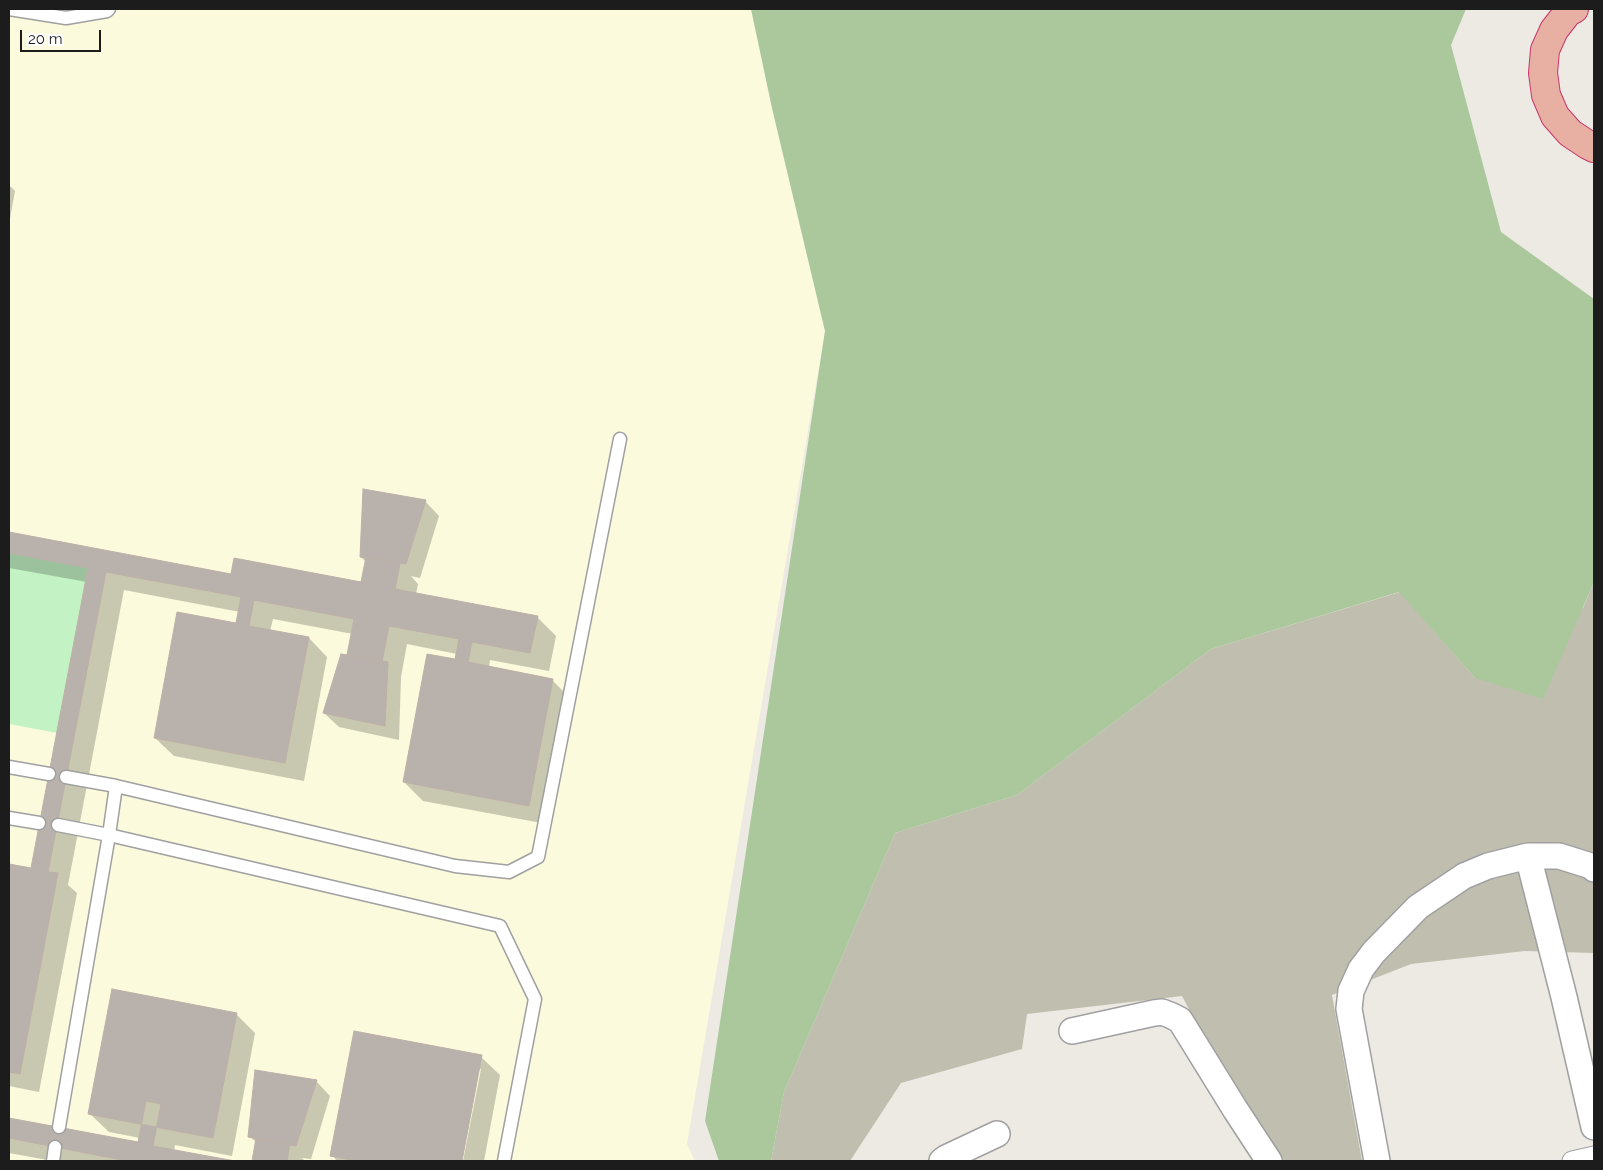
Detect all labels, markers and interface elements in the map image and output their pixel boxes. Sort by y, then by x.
scale bar [22,20,104,52]
text: 20 m [28,30,63,48]

